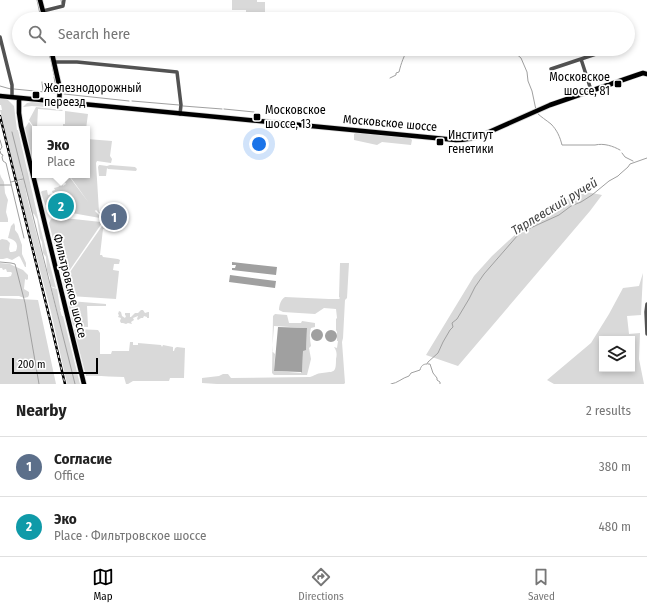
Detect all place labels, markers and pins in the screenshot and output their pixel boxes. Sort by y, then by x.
place label: Московское шоссе, 81 [549,70,610,98]
marker: Московское шоссе, 81 [613,79,623,89]
place label: Железнодорожный переезд [44,81,142,109]
marker: Железнодорожный переезд [31,90,41,100]
place label: Московское шоссе, 13 [265,103,326,131]
marker: Московское шоссе, 13 [252,112,262,122]
place label: Институт генетики [448,128,494,156]
marker: Институт генетики [435,137,445,147]
pin: 2 [48,191,74,221]
pin: 1 [101,202,127,232]

